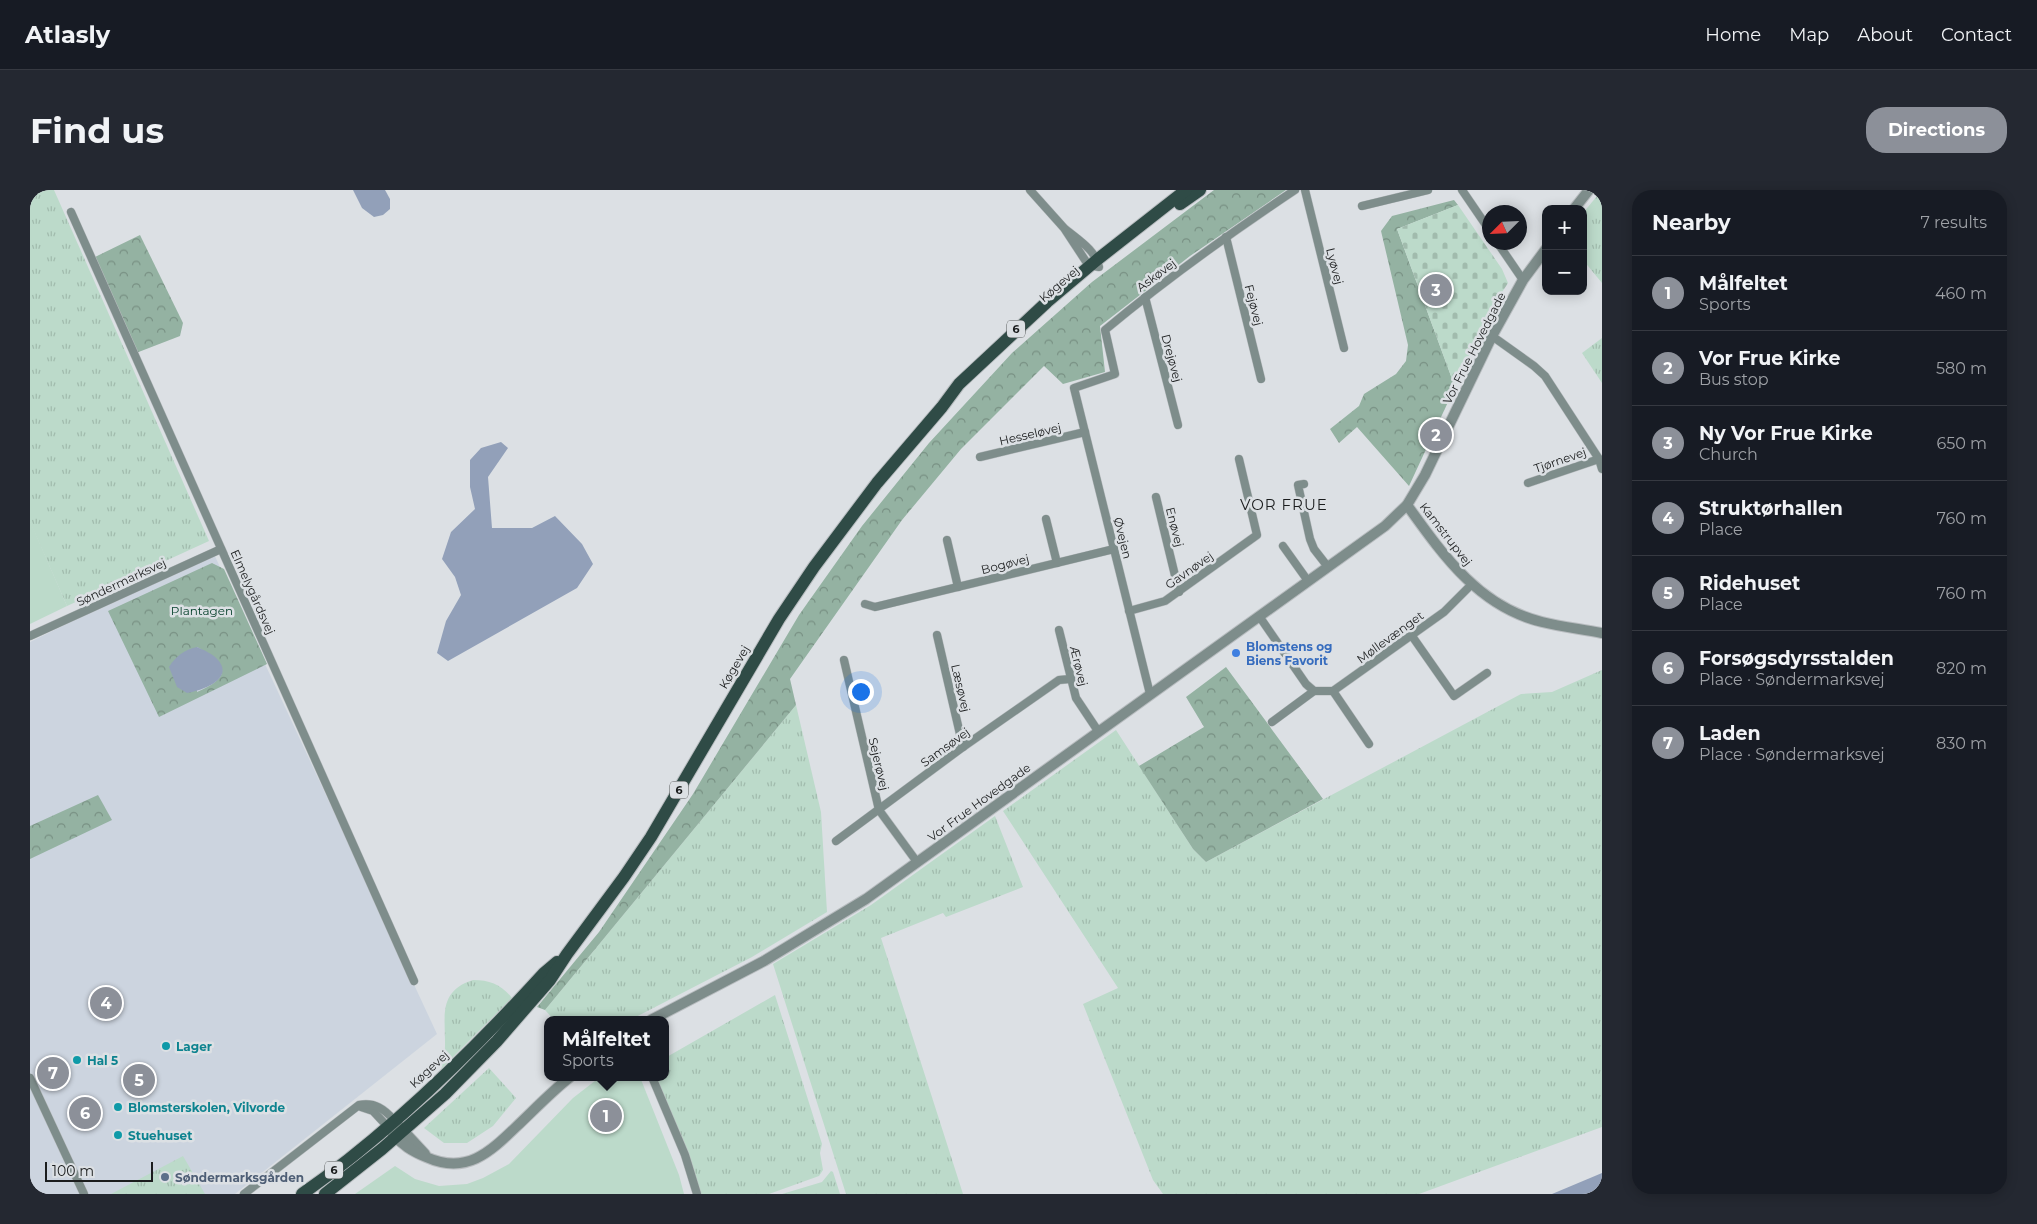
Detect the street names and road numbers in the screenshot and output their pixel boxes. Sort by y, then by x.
street label: Lyøvej [1323,246,1347,286]
street label: Askøvej [1133,255,1179,295]
street label: Køgevej [1036,263,1082,305]
street label: Fejøvej [1242,283,1266,327]
street label: Vor Frue Hovedgade [1439,290,1509,406]
road number: 6 [1007,320,1025,338]
street label: Drejøvej [1158,332,1186,384]
street label: Hesseløvej [997,420,1063,448]
street label: Tjørnevej [1532,444,1588,476]
street label: Kamstrupvej [1417,499,1475,569]
street label: Enøvej [1163,506,1187,548]
street label: Øvejen [1111,516,1135,560]
street label: Elmelygårdsvej [228,547,278,637]
street label: Gavnøvej [1162,548,1216,592]
street label: Bogøvej [979,551,1031,577]
street label: Søndermarksvej [74,555,168,609]
street label: Møllevænget [1354,608,1427,666]
street label: Køgevej [716,643,752,691]
street label: Ærøvej [1067,644,1091,688]
street label: Læsøvej [948,663,974,713]
street label: Samsøvej [917,724,973,770]
street label: Sejerøvej [866,736,892,792]
street label: Vor Frue Hovedgade [925,760,1033,844]
road number: 6 [670,782,688,798]
street label: Køgevej [406,1047,452,1091]
road number: 6 [325,1162,343,1178]

